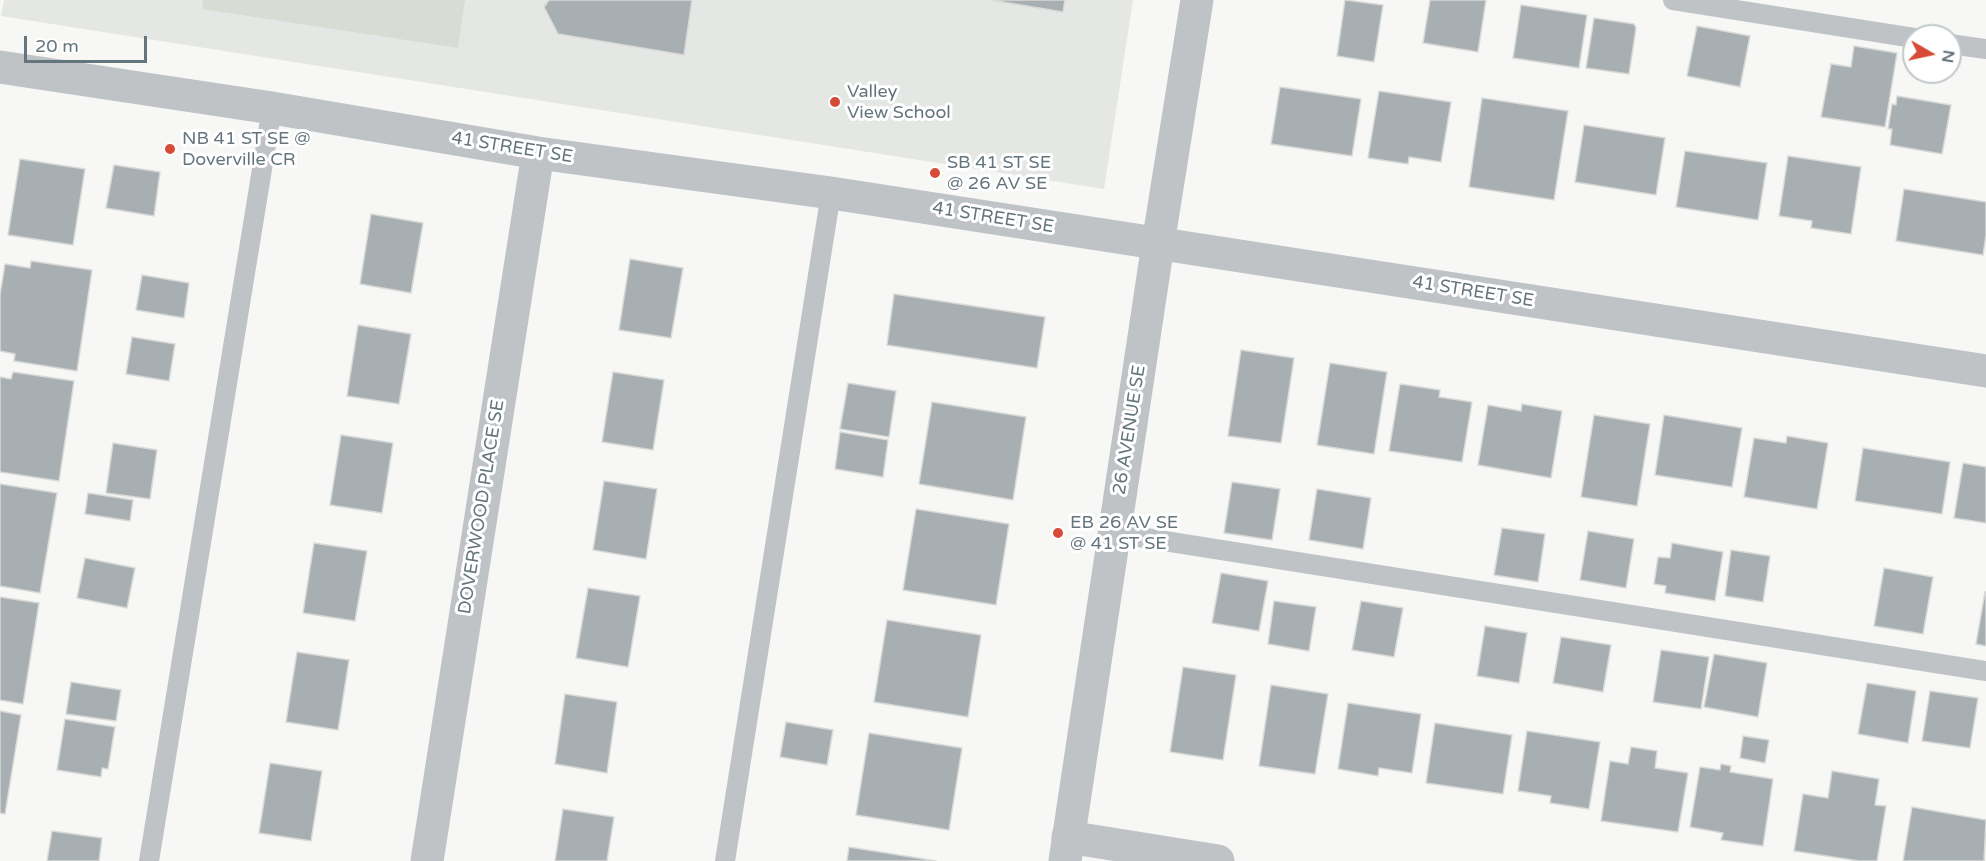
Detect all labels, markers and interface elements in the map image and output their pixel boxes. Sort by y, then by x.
scale bar [27,24,150,62]
north arrow [1902,24,1962,84]
text: 20 m [35,35,79,57]
text: N [1937,49,1959,64]
place label: Valley View School [847,81,951,124]
marker: Valley View School [828,95,842,109]
place label: NB 41 ST SE @ Doverville CR [182,128,310,170]
street label: 41 STREET SE [450,128,574,168]
marker: NB 41 ST SE @ Doverville CR [163,142,177,156]
place label: SB 41 ST SE @ 26 AV SE [947,152,1051,195]
marker: SB 41 ST SE @ 26 AV SE [928,166,942,180]
street label: 41 STREET SE [931,198,1055,238]
street label: 41 STREET SE [1411,272,1535,312]
street label: 26 AVENUE SE [1109,364,1151,496]
street label: DOVERWOOD PLACE SE [454,398,510,616]
place label: EB 26 AV SE @ 41 ST SE [1070,512,1178,554]
marker: EB 26 AV SE @ 41 ST SE [1051,526,1065,540]

